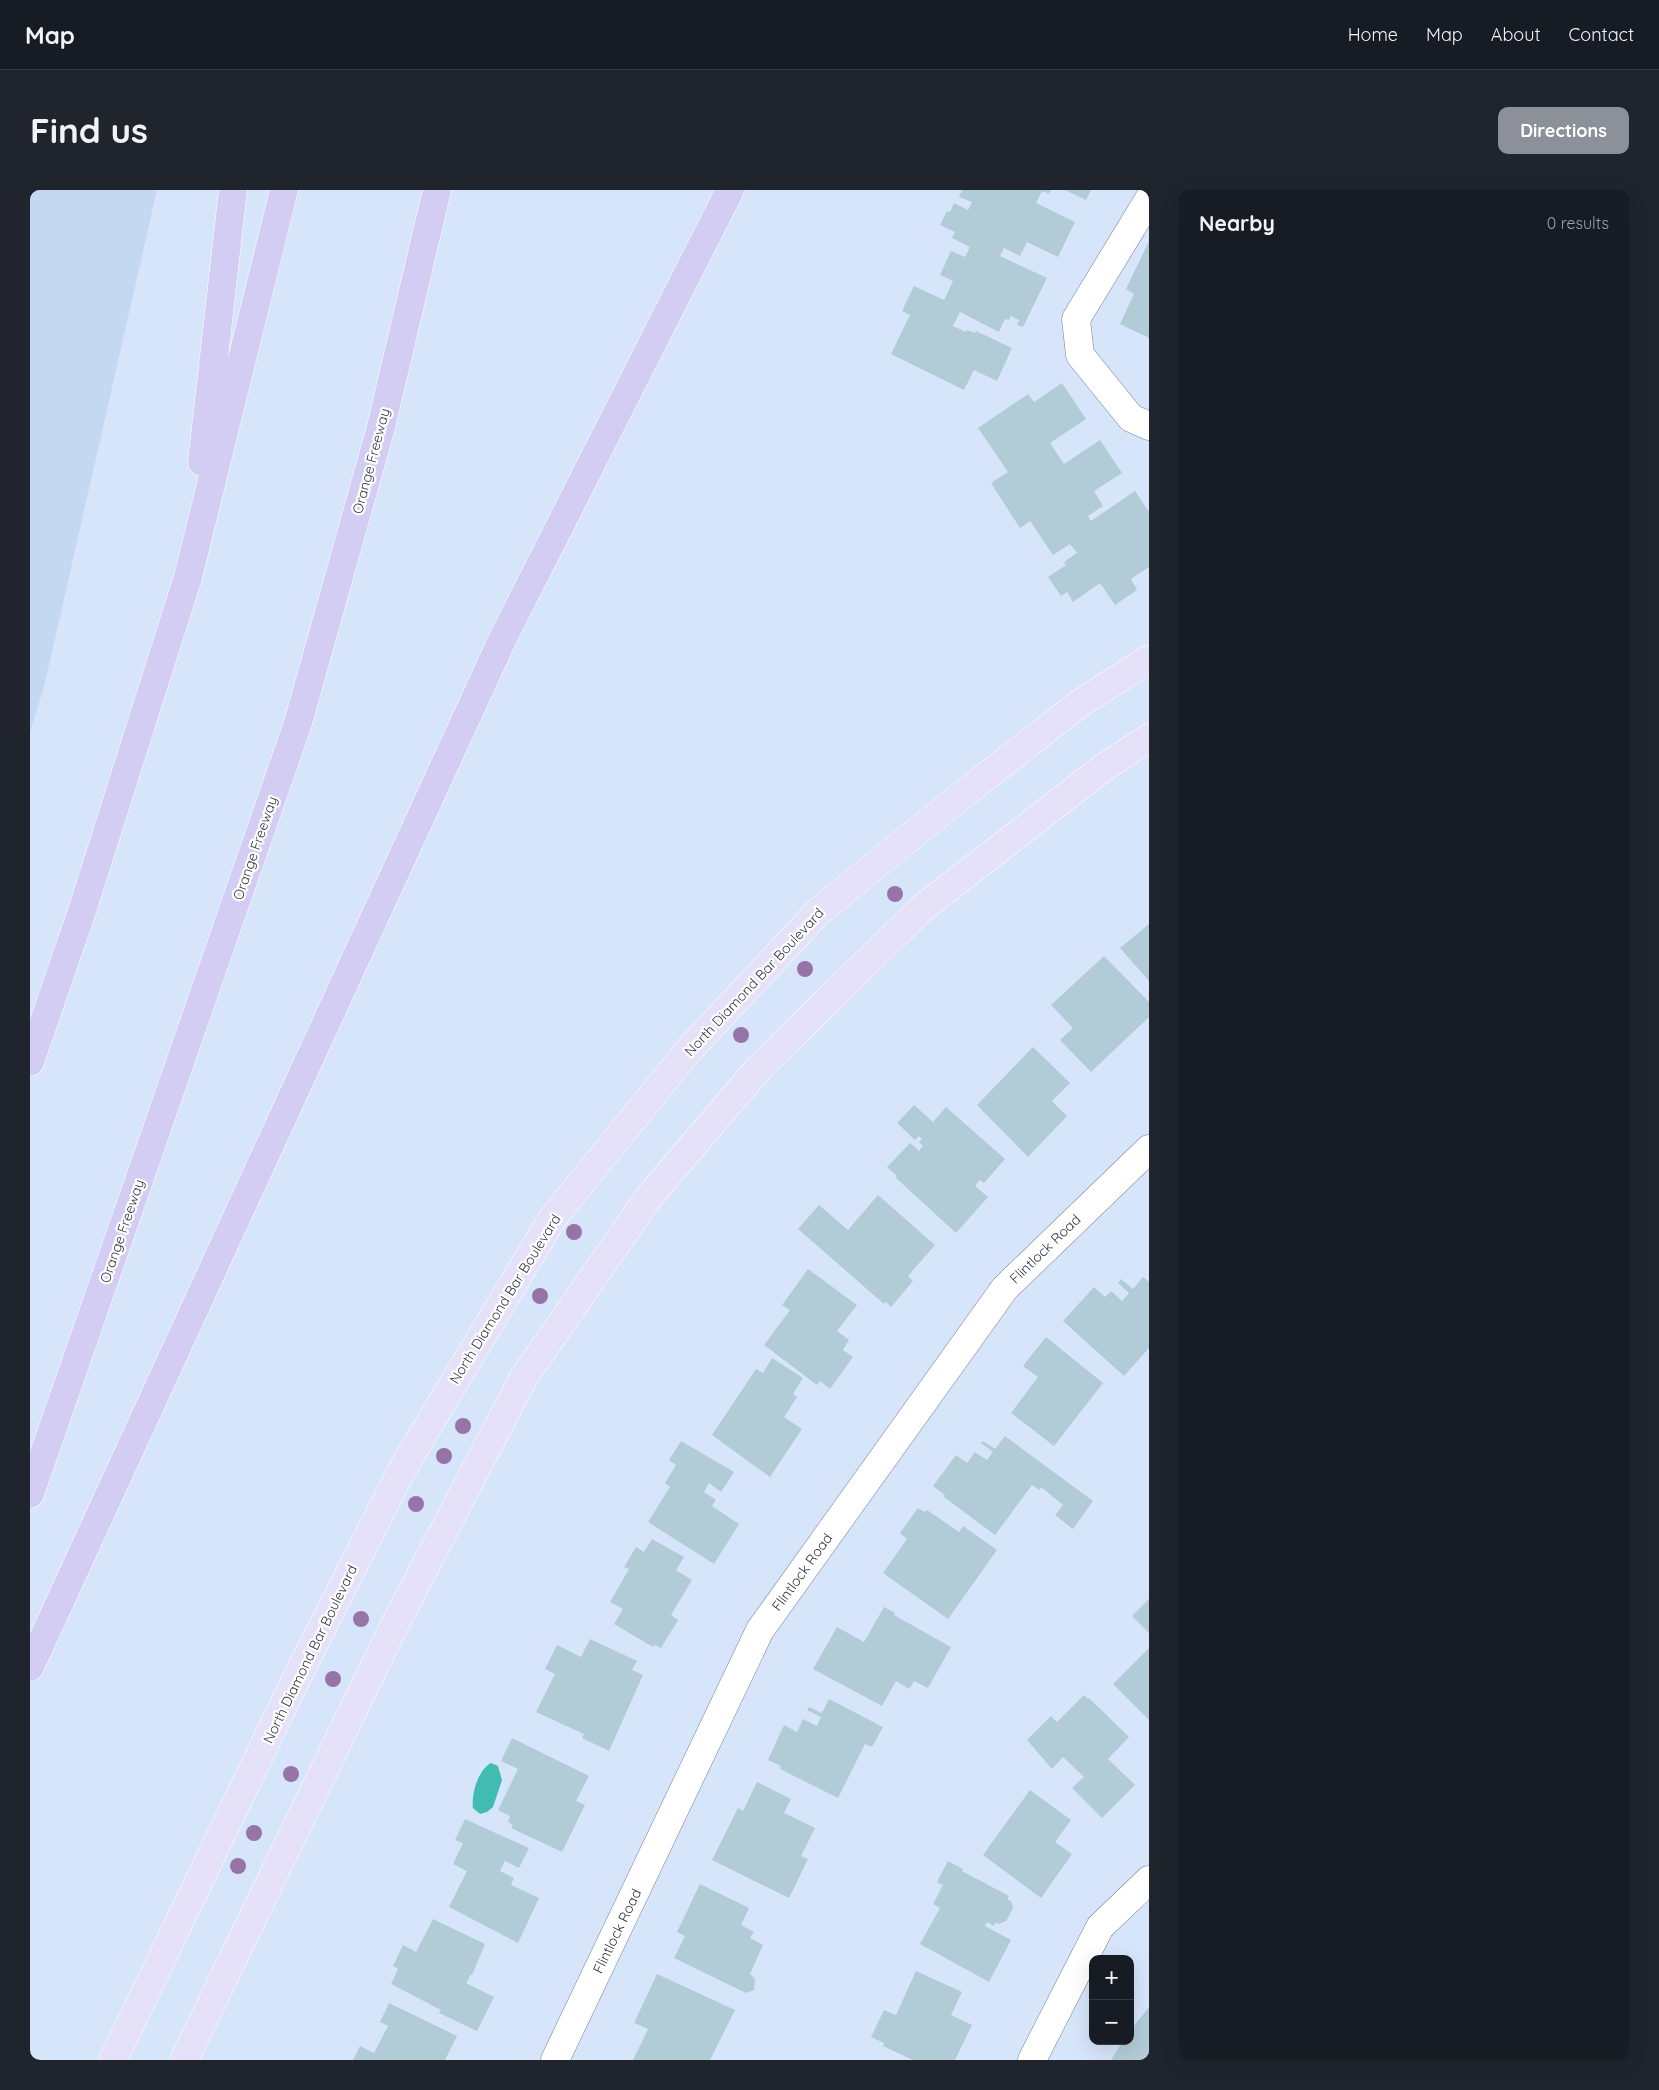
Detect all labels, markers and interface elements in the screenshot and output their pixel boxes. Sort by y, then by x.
text: Map [25,20,75,50]
text: Home [1348,23,1398,46]
text: Map [1426,23,1463,46]
text: About [1491,23,1541,46]
text: Contact [1569,23,1634,46]
button: Directions [1498,107,1629,154]
text: Find us [30,108,148,152]
text: Nearby [1199,210,1275,236]
text: 0 results [1547,213,1609,233]
street label: Orange Freeway [348,406,394,516]
street label: Orange Freeway [229,794,281,902]
street label: North Diamond Bar Boulevard [680,904,828,1060]
street label: Orange Freeway [96,1177,148,1285]
street label: North Diamond Bar Boulevard [445,1211,565,1387]
street label: Flintlock Road [1006,1211,1084,1287]
street label: Flintlock Road [768,1530,836,1614]
street label: North Diamond Bar Boulevard [259,1562,361,1746]
street label: Flintlock Road [589,1886,645,1976]
map controls [1089,1955,1134,2045]
button: + [1089,1955,1134,2000]
button: − [1089,2000,1134,2045]

